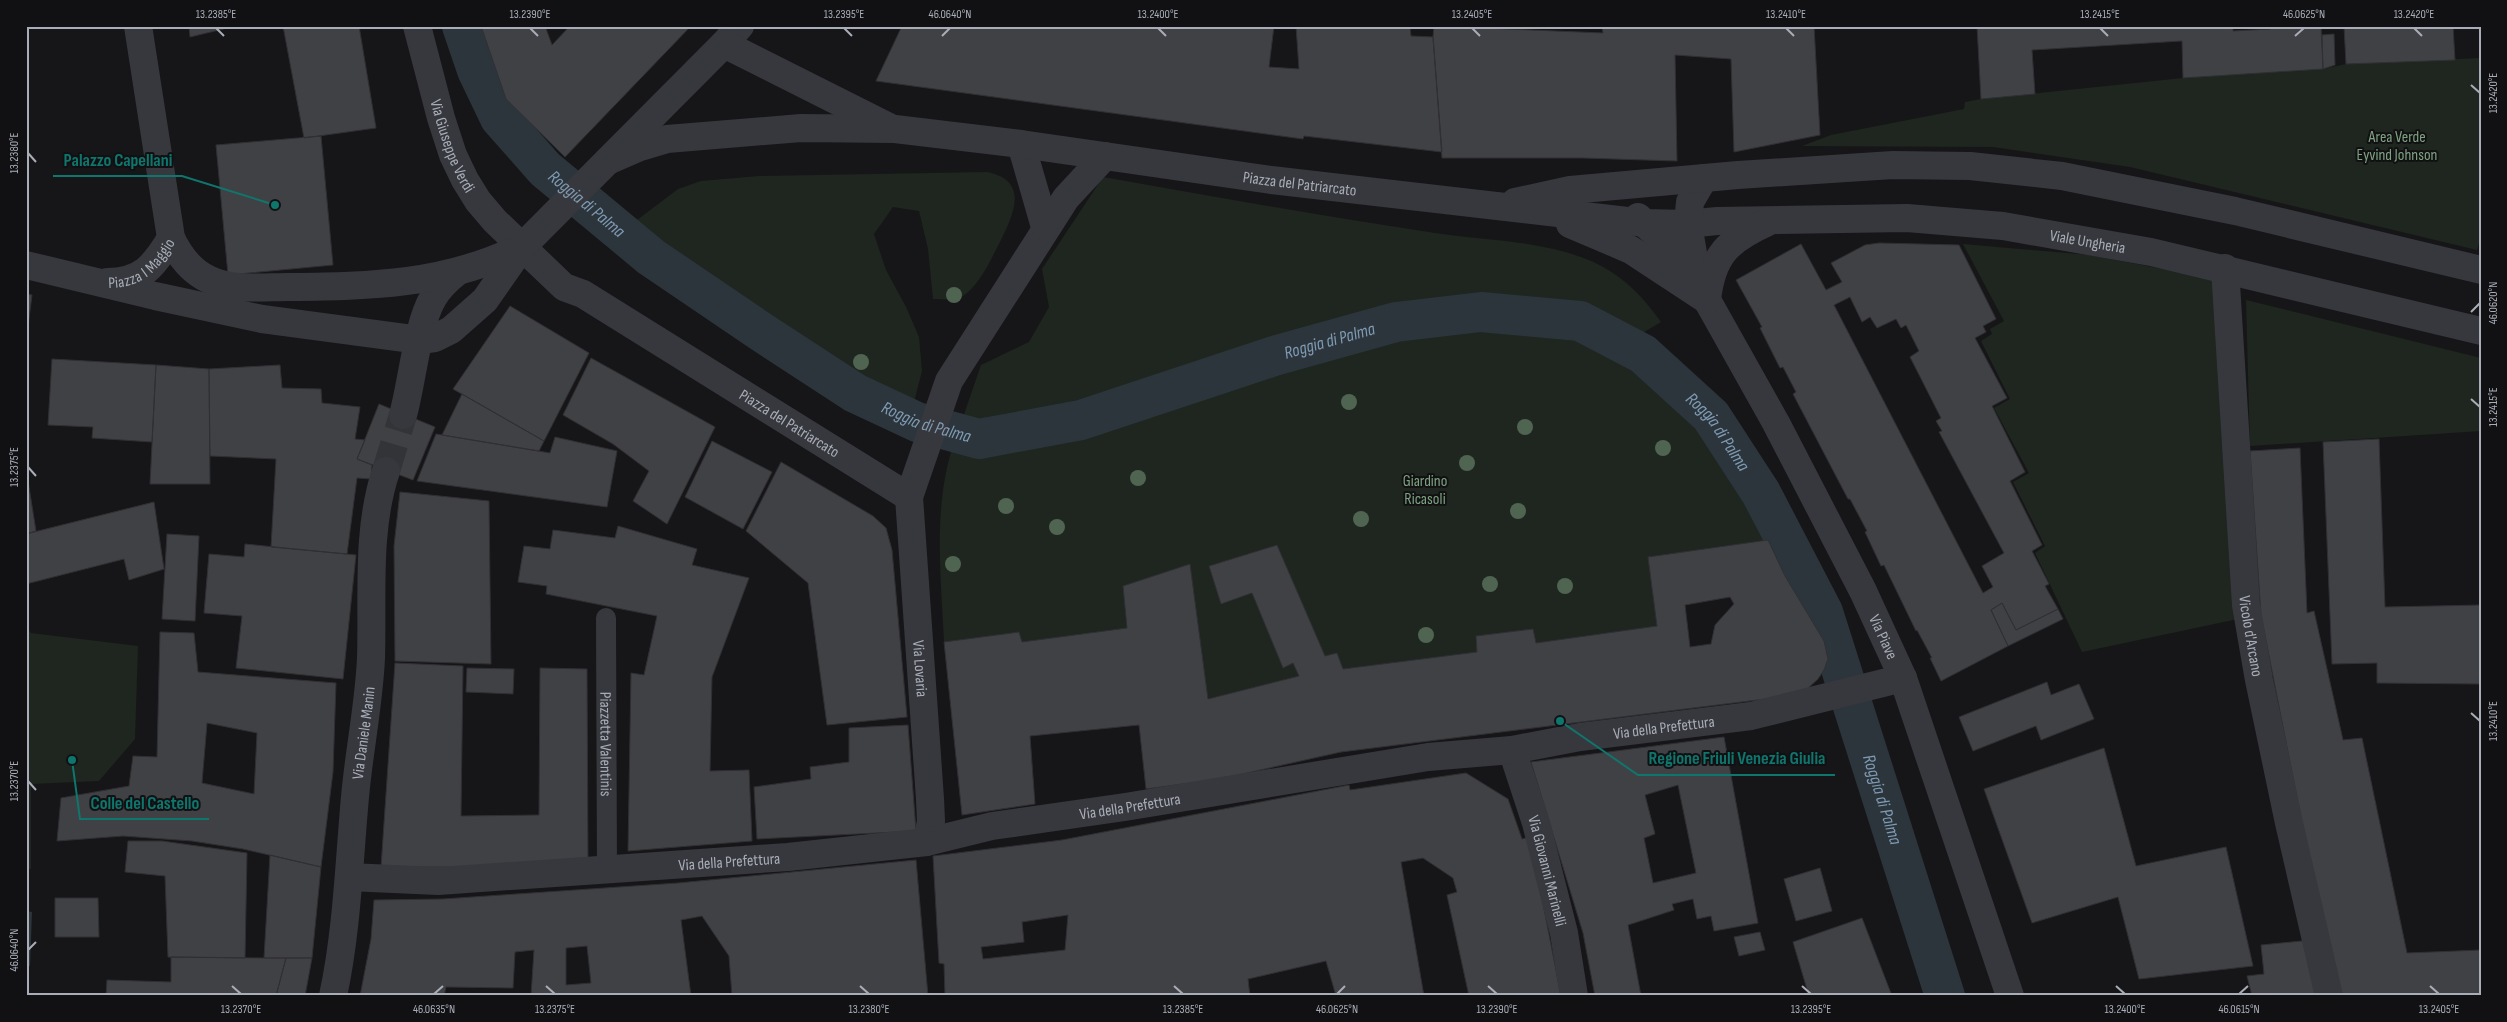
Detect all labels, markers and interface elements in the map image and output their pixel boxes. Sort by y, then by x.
text: 13.2385°E [196,7,236,22]
text: 13.2390°E [509,7,551,22]
text: 13.2395°E [824,7,864,22]
text: 46.0640°N [929,7,971,22]
text: 13.2400°E [1138,7,1179,22]
text: 13.2405°E [1452,7,1492,22]
text: 13.2410°E [1766,7,1806,22]
text: 13.2415°E [2080,7,2120,22]
text: 46.0625°N [2283,7,2325,22]
text: 13.2420°E [2394,7,2434,22]
text: 13.2420°E [2486,73,2501,113]
street label: Via Giuseppe Verdi [426,97,478,196]
park label: Area Verde Eyvind Johnson [2357,128,2437,165]
text: 13.2380°E [7,132,22,174]
callout: Palazzo Capellani [53,143,182,176]
text: Palazzo Capellani [64,150,172,171]
water label: Roggia di Palma [544,166,630,242]
street label: Piazza del Patriarcato [1242,168,1357,201]
street label: Viale Ungheria [2048,226,2127,258]
street label: Piazza I Maggio [108,235,179,293]
text: 46.0620°N [2486,282,2501,324]
water label: Roggia di Palma [1282,318,1378,364]
street label: Piazza del Patriarcato [735,386,843,462]
text: 13.2415°E [2486,387,2501,427]
water label: Roggia di Palma [1681,388,1754,476]
water label: Roggia di Palma [878,397,974,447]
text: 13.2375°E [7,447,22,487]
park label: Giardino Ricasoli [1403,472,1447,509]
street label: Vicolo d'Arcano [2234,595,2266,678]
street label: Via Piave [1864,612,1901,663]
street label: Via Lovaria [908,640,931,698]
street label: Via Daniele Manin [349,686,380,781]
street label: Piazzetta Valentinis [595,692,615,797]
text: 13.2410°E [2486,701,2501,741]
street label: Via della Prefettura [1612,713,1716,744]
callout: Regione Friuli Venezia Giulia [1638,742,1835,775]
text: Regione Friuli Venezia Giulia [1649,748,1825,769]
water label: Roggia di Palma [1858,752,1906,848]
text: 13.2370°E [7,761,22,801]
callout: Colle del Castello [80,786,209,819]
street label: Via della Prefettura [1078,790,1182,824]
text: Colle del Castello [91,793,200,814]
street label: Via Giovanni Marinelli [1523,813,1570,928]
street label: Via della Prefettura [678,850,781,875]
text: 46.0640°N [7,929,22,971]
text: 13.2370°E [221,1002,261,1017]
text: 46.0635°N [413,1002,455,1017]
text: 13.2375°E [535,1002,575,1017]
text: 13.2380°E [848,1002,890,1017]
text: 13.2385°E [1163,1002,1203,1017]
text: 46.0625°N [1316,1002,1358,1017]
text: 13.2390°E [1476,1002,1518,1017]
text: 13.2395°E [1791,1002,1831,1017]
text: 13.2400°E [2105,1002,2146,1017]
text: 46.0615°N [2218,1002,2260,1017]
text: 13.2405°E [2419,1002,2459,1017]

